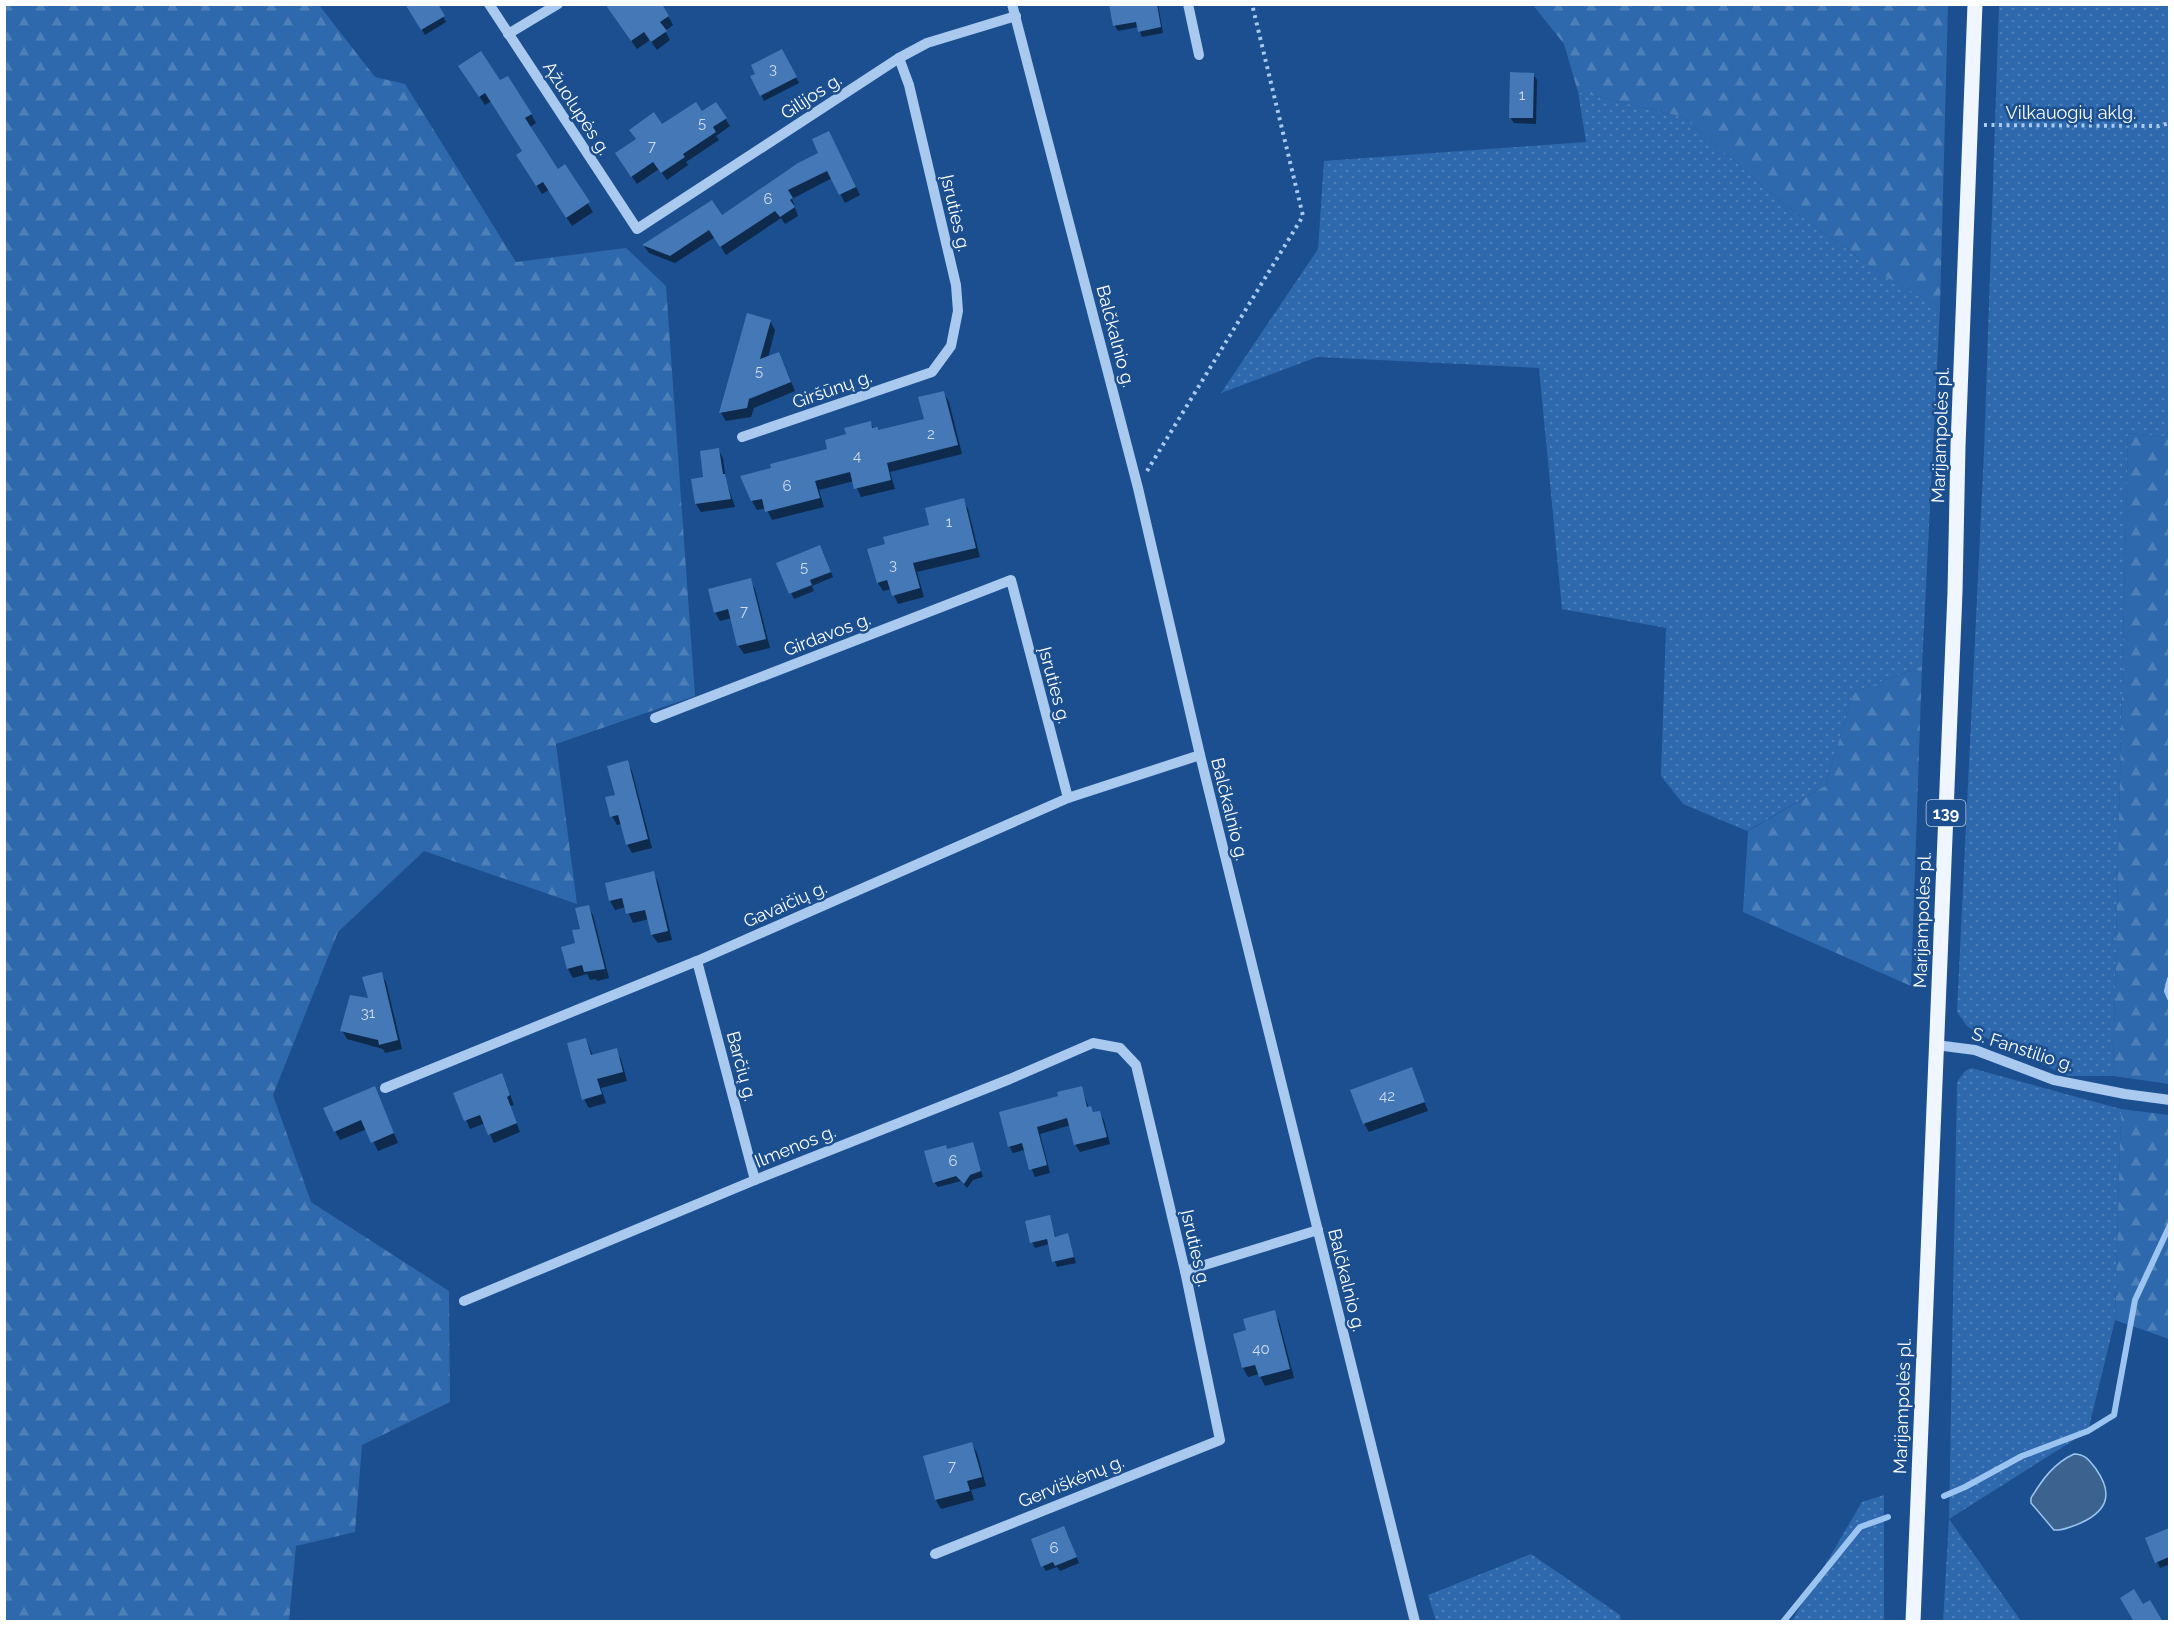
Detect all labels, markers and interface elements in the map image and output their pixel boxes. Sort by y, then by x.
street label: Ąžuolupės g. [539,57,615,159]
house number: 3 [769,60,777,78]
street label: Gilijos g. [777,69,845,123]
house number: 1 [1519,86,1526,104]
street label: Vilkauogių aklg. [2006,102,2136,123]
house number: 5 [698,114,706,132]
house number: 7 [648,137,656,155]
street label: Įsruties g. [937,172,975,254]
house number: 6 [763,190,773,208]
street label: Balčkalnio g. [1092,283,1140,389]
house number: 5 [755,362,763,380]
street label: Giršūnų g. [789,366,875,412]
street label: Marijampolės pl. [1927,367,1953,503]
house number: 2 [927,425,935,443]
house number: 4 [853,447,861,465]
house number: 6 [782,477,792,495]
house number: 1 [946,513,953,531]
house number: 3 [889,556,897,574]
house number: 5 [800,558,808,576]
house number: 7 [740,602,748,620]
street label: Girdavos g. [781,608,873,660]
street label: Įsruties g. [1035,644,1075,726]
street label: Balčkalnio g. [1207,756,1253,862]
road number: 139 [1926,800,1966,826]
street label: Marijampolės pl. [1909,852,1935,988]
street label: Gavaičių g. [740,876,830,932]
house number: 31 [361,1004,376,1022]
street label: S. Fanstilio g. [1969,1023,2077,1075]
street label: Barčių g. [723,1029,761,1103]
house number: 42 [1379,1087,1395,1105]
street label: Ilmenos g. [751,1120,839,1172]
house number: 6 [948,1152,958,1170]
street label: Įsruties g. [1177,1207,1215,1289]
street label: Balčkalnio g. [1324,1227,1370,1333]
street label: Marijampolės pl. [1889,1338,1915,1474]
house number: 40 [1252,1340,1270,1358]
street label: Gerviškėnų g. [1015,1450,1127,1512]
house number: 7 [948,1457,956,1475]
house number: 6 [1049,1539,1059,1557]

